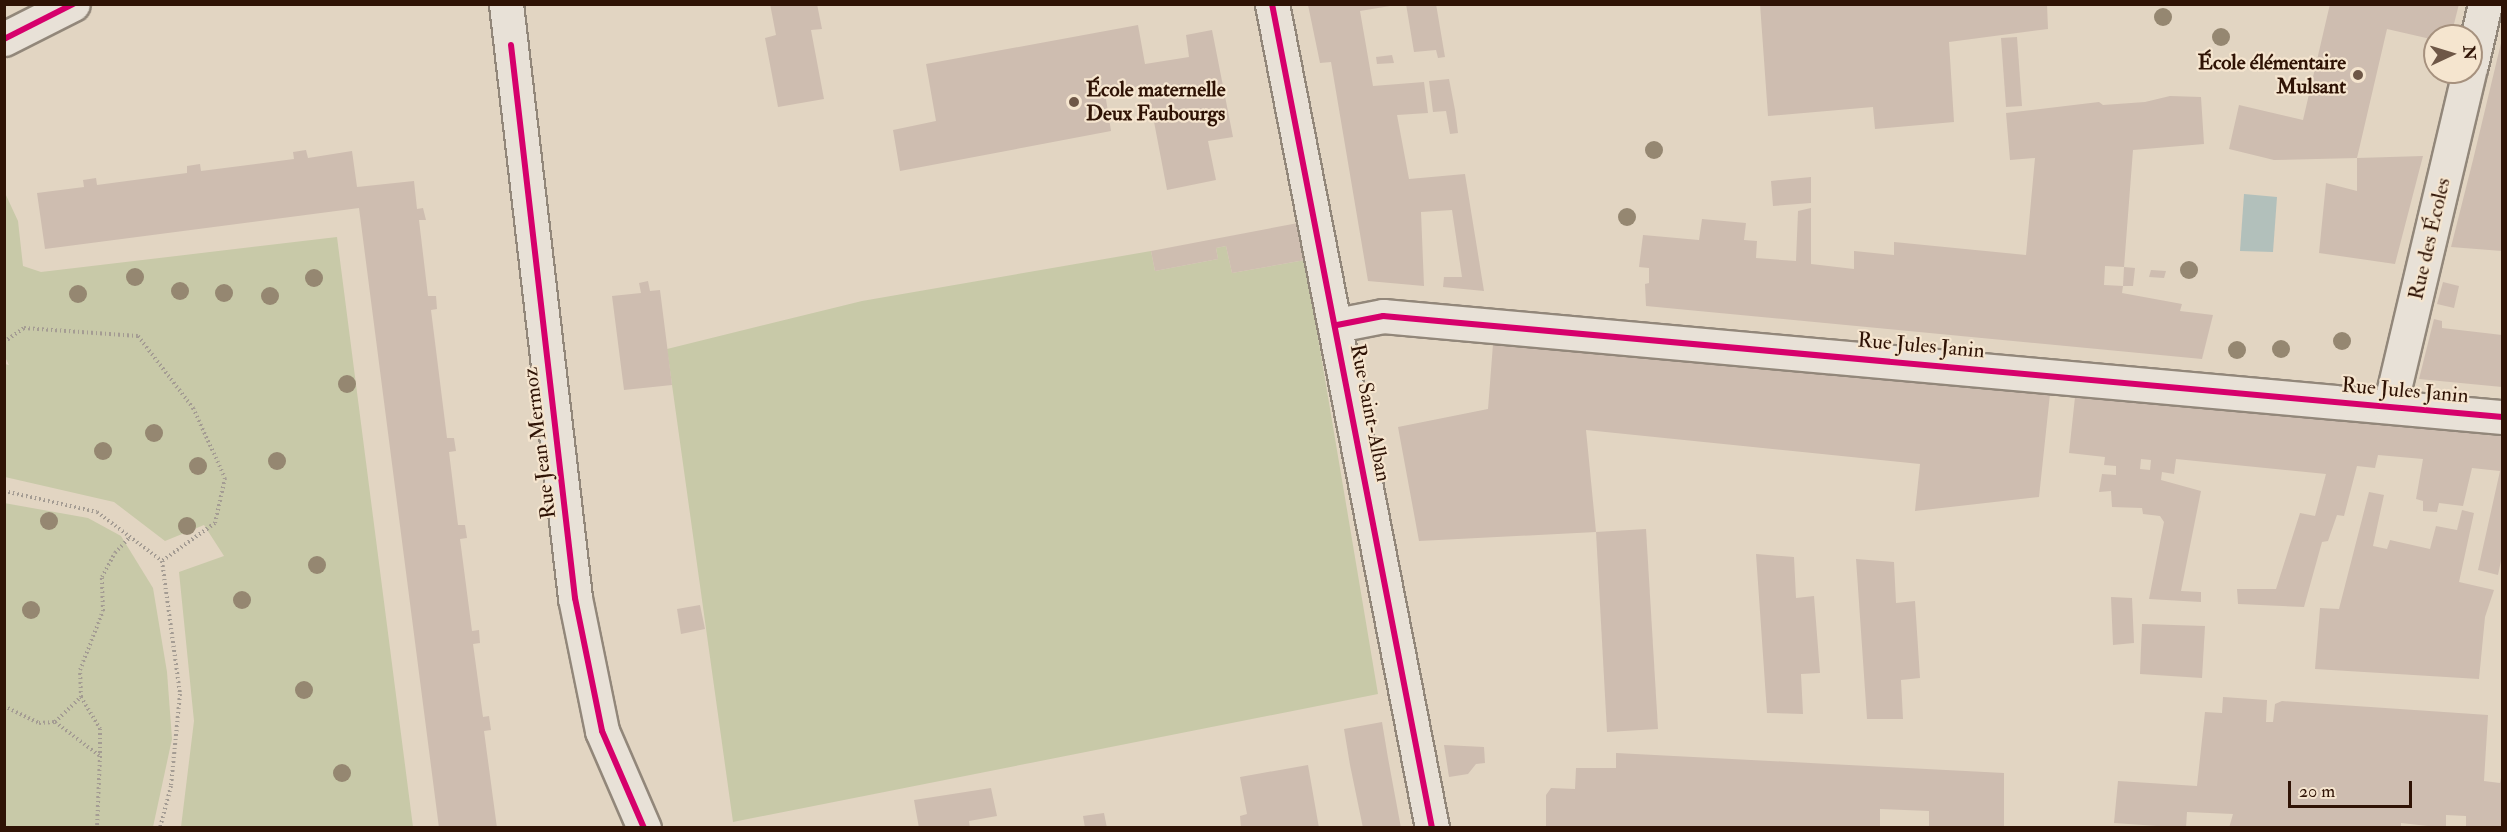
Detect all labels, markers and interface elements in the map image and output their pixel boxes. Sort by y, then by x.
north arrow [2423,24,2483,84]
text: N [2458,45,2479,61]
place label: École élémentaire Mulsant [2198,50,2346,100]
marker: École élémentaire Mulsant [2351,68,2365,82]
place label: École maternelle Deux Faubourgs [1086,77,1225,127]
marker: École maternelle Deux Faubourgs [1067,95,1081,109]
street label: Rue des Écoles [2404,176,2456,302]
street label: Rue Jules Janin [1856,328,1986,364]
street label: Rue Saint-Alban [1344,342,1396,484]
street label: Rue Jean Mermoz [518,366,562,520]
street label: Rue Jules Janin [2340,373,2470,409]
scale bar [2291,769,2416,807]
text: 20 m [2299,780,2335,803]

